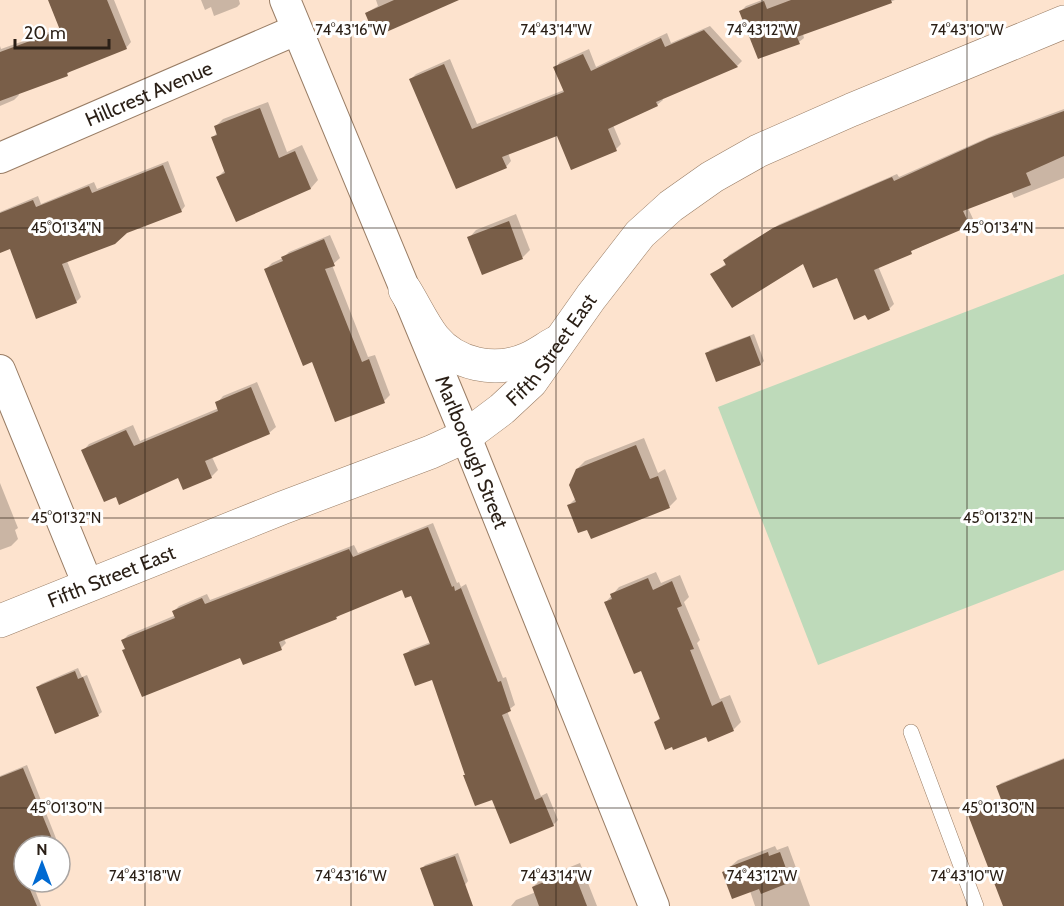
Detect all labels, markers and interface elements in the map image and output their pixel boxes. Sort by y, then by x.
scale bar [15,12,110,50]
text: 74°43'16"W [315,21,387,39]
text: 74°43'14"W [520,21,592,39]
text: 74°43'12"W [727,21,798,39]
text: 74°43'10"W [930,21,1004,39]
text: 20 m [24,22,66,44]
street label: Hillcrest Avenue [82,56,216,132]
text: 45°01'34"N [30,219,102,237]
text: 45°01'34"N [962,219,1034,237]
street label: Fifth Street East [501,289,602,411]
street label: Marlborough Street [430,372,514,532]
text: 45°01'32"N [31,509,101,527]
text: 45°01'32"N [963,509,1033,527]
street label: Fifth Street East [44,540,179,613]
text: 45°01'30"N [29,799,103,817]
text: 45°01'30"N [961,799,1035,817]
north arrow [12,834,72,894]
text: N [36,840,48,859]
text: 74°43'18"W [109,867,182,885]
text: 74°43'16"W [315,867,387,885]
text: 74°43'14"W [520,867,592,885]
text: 74°43'12"W [727,867,798,885]
text: 74°43'10"W [930,867,1004,885]

